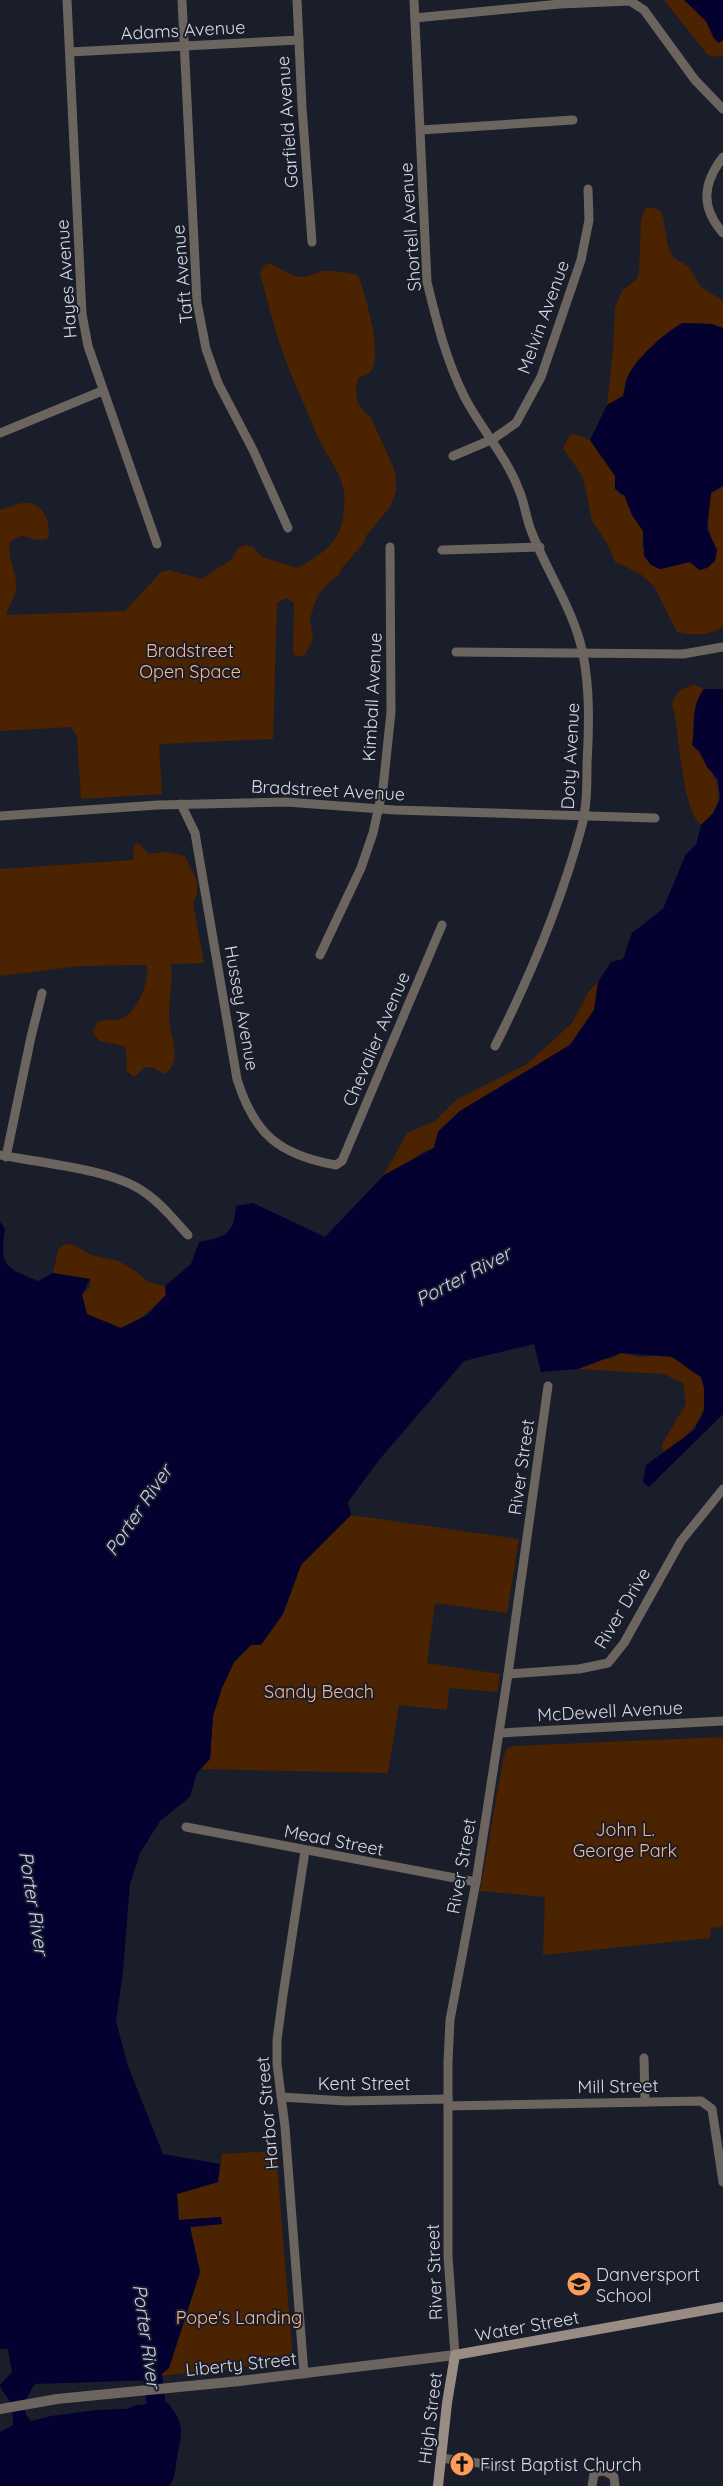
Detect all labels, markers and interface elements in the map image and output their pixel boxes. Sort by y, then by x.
street label: Adams Avenue [120,15,246,45]
street label: Garfield Avenue [271,55,303,189]
street label: Shortell Avenue [394,162,426,292]
street label: Hayes Avenue [50,219,82,339]
street label: Taft Avenue [166,224,198,324]
street label: Melvin Avenue [512,257,574,377]
street label: Kimball Avenue [357,632,387,762]
park label: Bradstreet Open Space [139,639,241,683]
street label: Doty Avenue [556,702,584,810]
street label: Bradstreet Avenue [250,774,406,806]
street label: Hussey Avenue [220,944,264,1072]
street label: Chevalier Avenue [337,968,415,1110]
water label: Porter River [411,1240,517,1311]
street label: River Street [503,1418,539,1516]
water label: Porter River [99,1458,179,1560]
street label: River Drive [589,1563,655,1653]
park label: Sandy Beach [264,1680,374,1703]
street label: McDewell Avenue [537,1696,683,1726]
street label: River Street [441,1816,481,1916]
park label: John L. George Park [573,1818,677,1862]
street label: Mead Street [282,1819,386,1861]
water label: Porter River [14,1850,54,1959]
street label: Harbor Street [251,2055,283,2171]
street label: Kent Street [318,2072,410,2095]
street label: Mill Street [577,2074,659,2098]
street label: River Street [421,2223,447,2321]
place label: Danversport School [596,2263,700,2307]
school or university icon: Danversport School [566,2271,592,2297]
water label: Porter River [128,2283,167,2392]
park label: Pope's Landing [176,2306,302,2329]
street label: Water Street [473,2306,581,2346]
street label: Liberty Street [184,2347,298,2381]
street label: High Street [413,2371,447,2465]
church icon: First Baptist Church [449,2451,475,2477]
place label: First Baptist Church [480,2453,642,2476]

